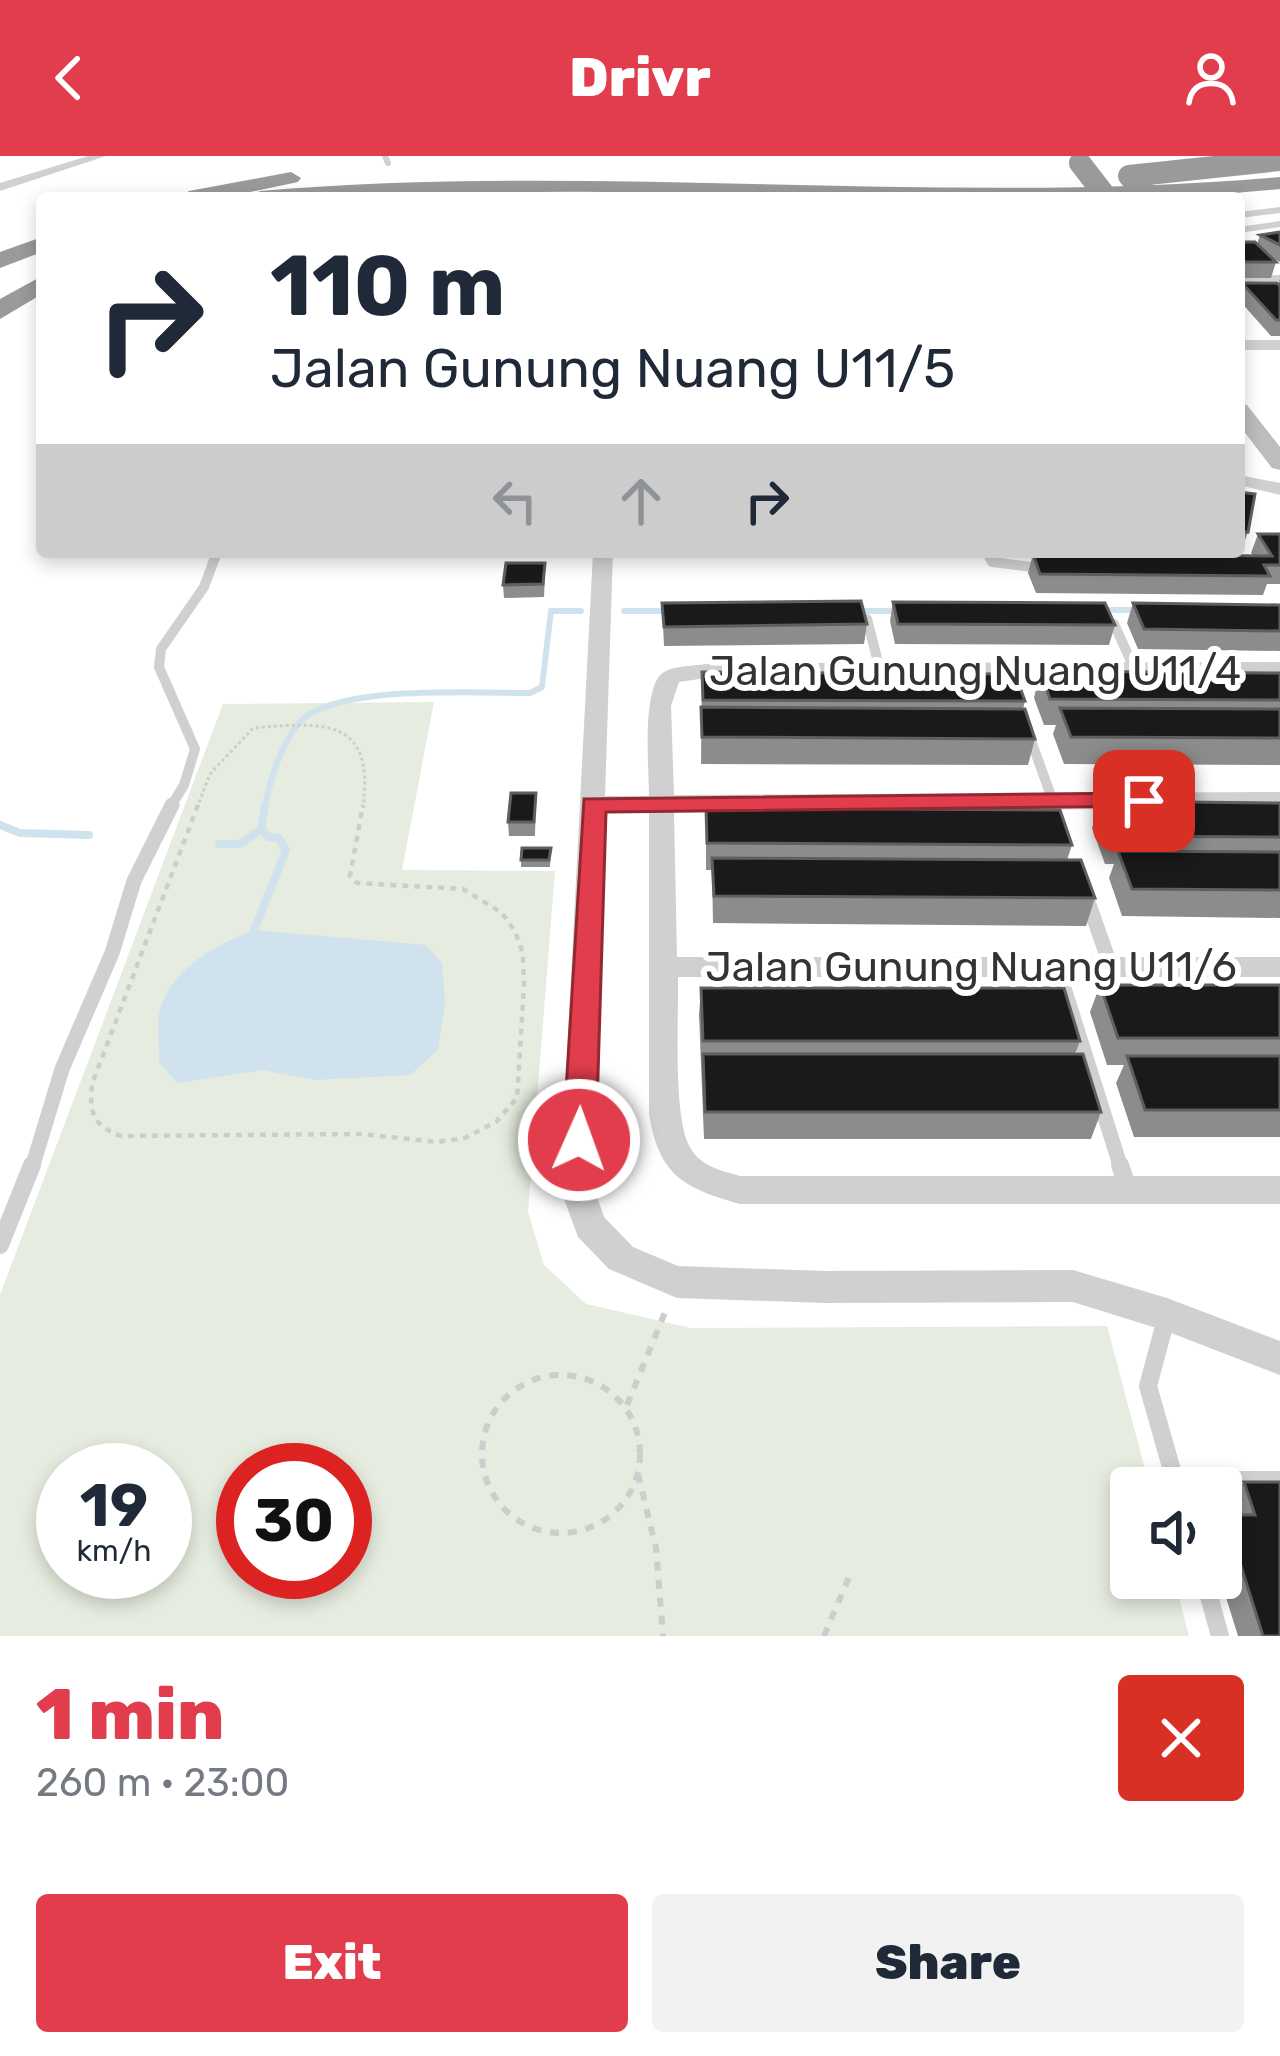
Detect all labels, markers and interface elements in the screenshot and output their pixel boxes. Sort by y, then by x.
icon: back [36,45,102,111]
icon: person [1178,45,1244,111]
text: Drivr [569,46,711,110]
text: 110 m [270,236,505,336]
icon: right [72,240,228,396]
text: Jalan Gunung Nuang U11/5 [270,337,955,401]
icon: left [482,468,548,534]
icon: ahead [608,468,674,534]
icon: right [734,468,800,534]
street label: Jalan Gunung Nuang U11/4 [709,646,1241,696]
pin [1093,750,1195,852]
icon: arrive [1111,768,1177,834]
street label: Jalan Gunung Nuang U11/6 [705,942,1237,992]
position arrow [516,1077,642,1203]
speed limit sign: 30 [216,1443,372,1599]
map controls [1110,1467,1242,1599]
button: sound [1110,1467,1242,1599]
text: 19 [80,1470,148,1541]
text: km/h [77,1533,151,1569]
text: 1 min [36,1672,224,1757]
button: close [1118,1675,1244,1801]
text: 260 m · 23:00 [36,1760,289,1806]
button: Exit [36,1894,628,2032]
button: Share [652,1894,1244,2032]

